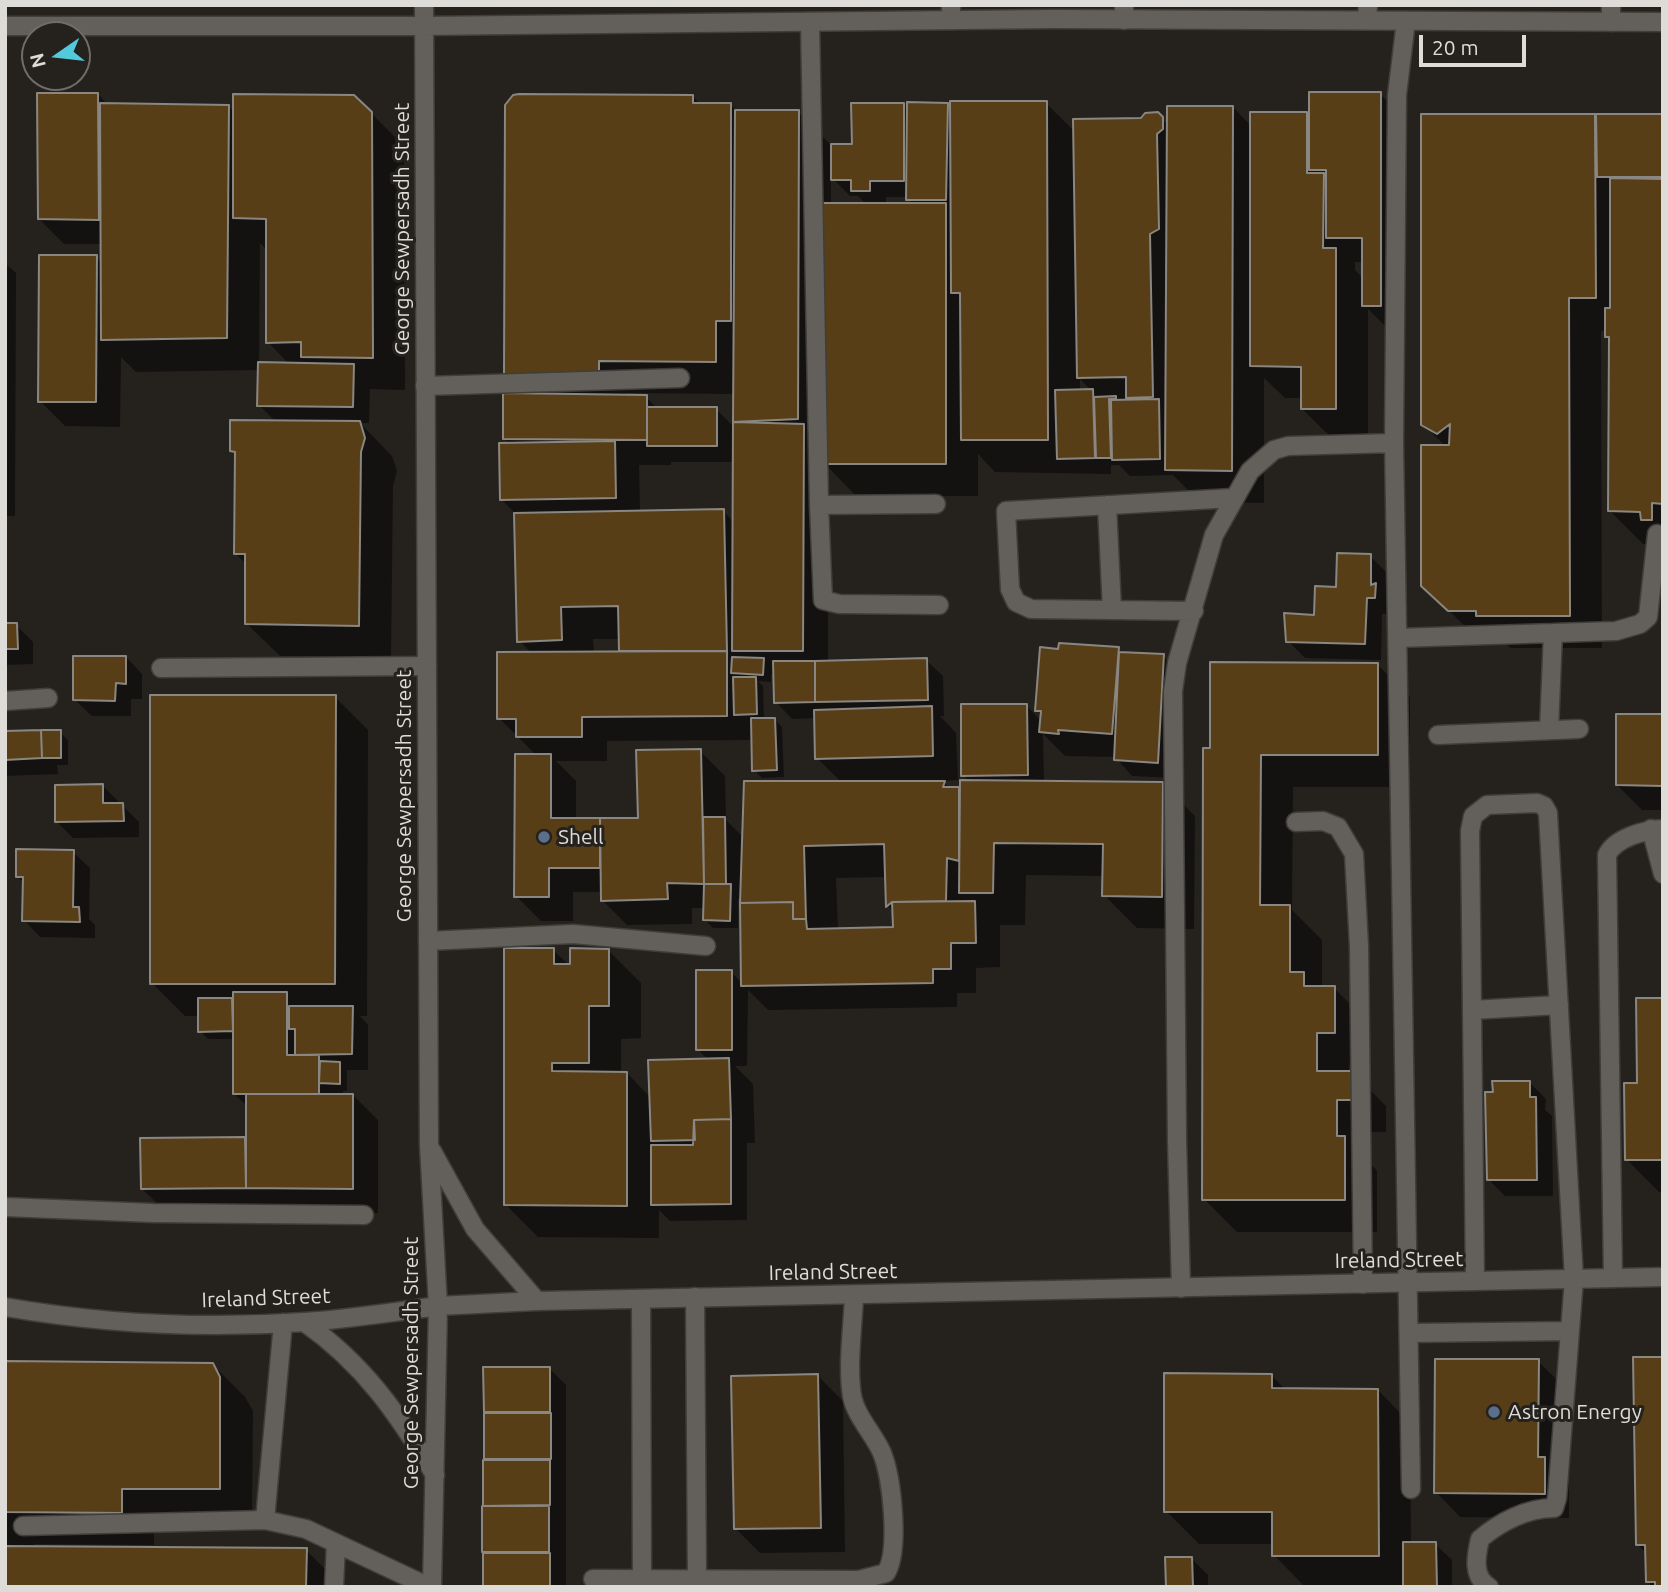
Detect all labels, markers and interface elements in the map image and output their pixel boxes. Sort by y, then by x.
north arrow [21,21,91,91]
scale bar [1423,21,1530,65]
text: 20 m [1432,35,1479,59]
text: N [25,51,50,70]
street label: George Sewpersadh Street [389,103,415,355]
street label: George Sewpersadh Street [391,670,417,922]
place label: Shell [558,824,604,850]
marker: Shell [536,829,552,845]
street label: George Sewpersadh Street [398,1237,424,1489]
street label: Ireland Street [1334,1246,1464,1274]
street label: Ireland Street [768,1258,898,1286]
street label: Ireland Street [201,1283,331,1313]
place label: Astron Energy [1508,1399,1642,1425]
marker: Astron Energy [1486,1404,1502,1420]

